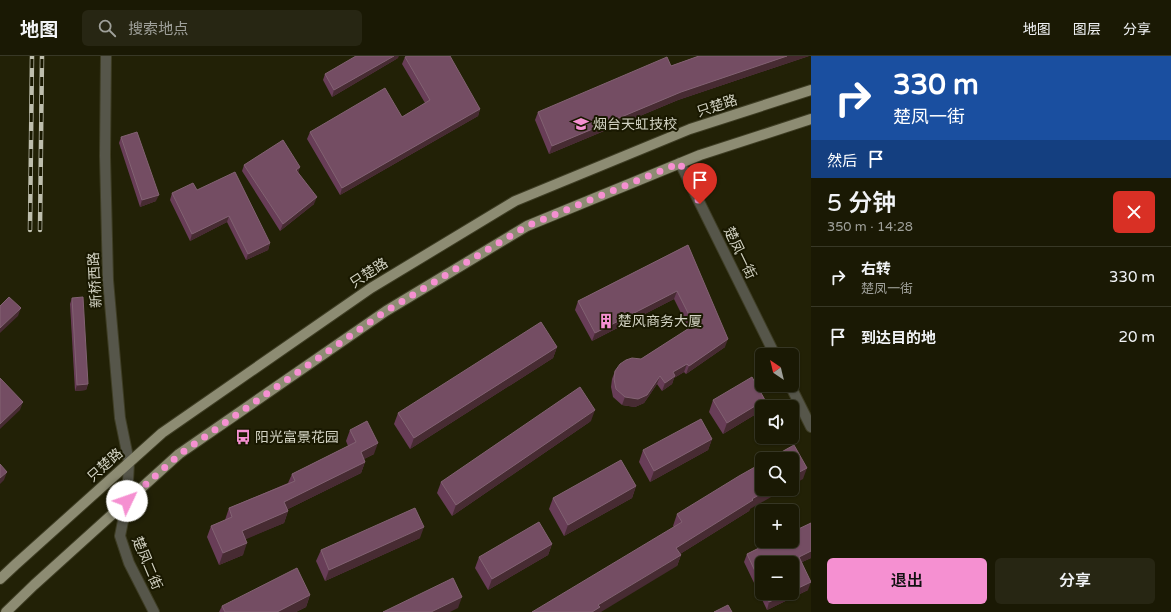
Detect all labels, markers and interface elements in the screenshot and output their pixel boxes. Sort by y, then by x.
search box [82,10,362,46]
icon: search [96,17,118,39]
text: 地图 [20,19,58,41]
text: 搜索地点 [128,20,188,38]
text: 地图 [1023,21,1051,38]
text: 图层 [1073,21,1101,38]
text: 分享 [1123,21,1151,38]
text: 330 m [893,68,979,102]
icon: right [827,72,879,124]
street label: 只楚路 [694,91,740,121]
text: 楚凤一街 [893,106,965,128]
school or university icon: 烟台天虹技校 [572,115,590,133]
place label: 烟台天虹技校 [593,116,677,133]
icon: arrive [865,148,887,170]
text: 然后 [827,152,857,170]
pin [683,163,717,204]
icon: arrive [689,169,711,191]
text: 5 分钟 [827,189,896,218]
button: close [1113,191,1155,233]
text: 350 m · 14:28 [827,219,913,235]
street label: 楚凤一街 [720,224,760,282]
street label: 新桥西路 [85,252,105,308]
street label: 只楚路 [347,254,391,292]
text: 右转 [861,260,891,278]
icon: right [827,266,849,288]
text: 330 m [1109,268,1155,286]
text: 楚凤一街 [861,281,913,297]
building icon: 楚风商务大厦 [597,312,615,330]
place label: 楚风商务大厦 [618,313,702,330]
icon: arrive [827,326,849,348]
text: 20 m [1118,328,1155,346]
text: 到达目的地 [861,329,936,347]
north arrow [755,348,799,392]
map controls [755,348,799,600]
button: sound [755,400,799,444]
bus stop icon: 阳光富景花园 [234,428,252,446]
place label: 阳光富景花园 [255,429,339,446]
street label: 只楚路 [84,445,126,485]
button: search [755,452,799,496]
position arrow [106,480,148,522]
button: + [755,504,799,548]
street label: 楚凤二街 [128,534,166,592]
button: − [755,556,799,600]
button: 退出 [827,558,987,604]
button: 分享 [995,558,1155,604]

